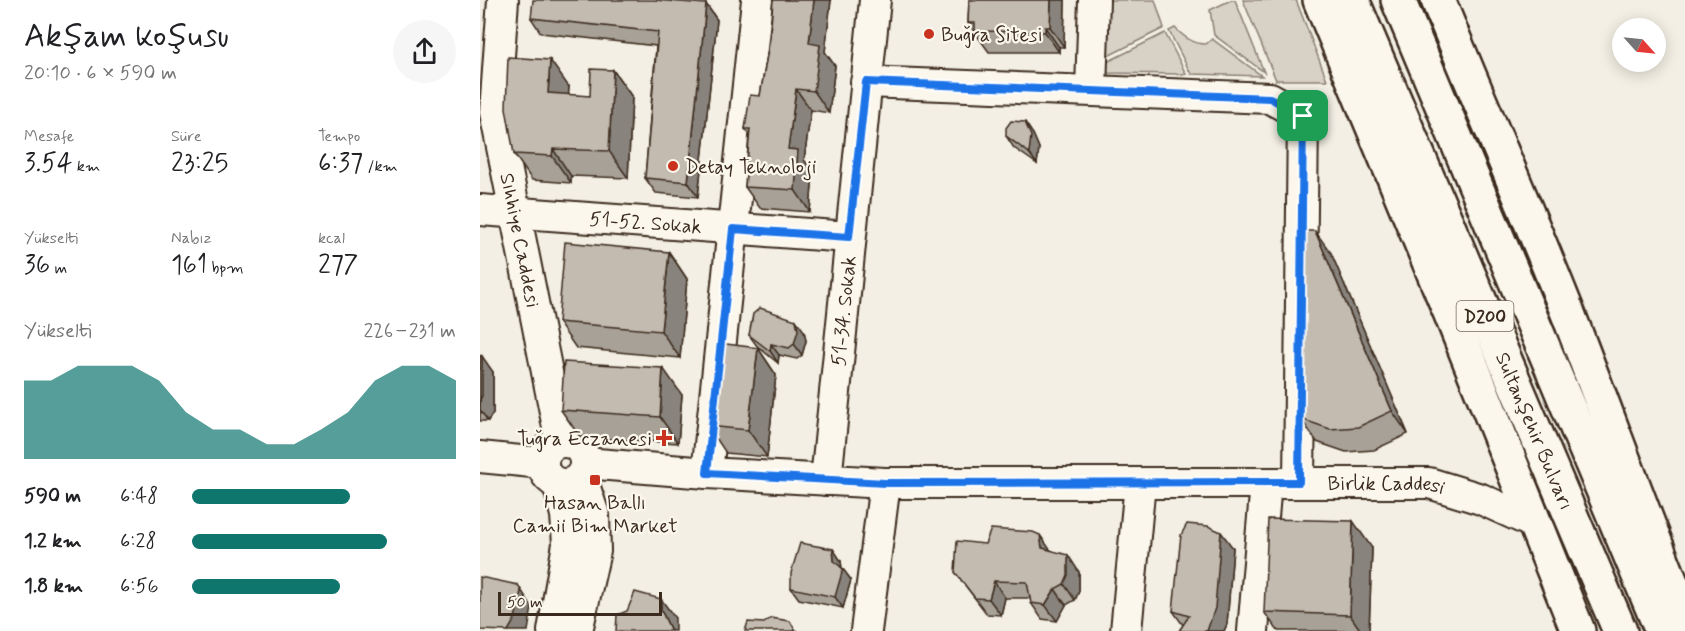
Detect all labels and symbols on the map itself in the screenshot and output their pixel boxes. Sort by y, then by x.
north arrow [1612,18,1666,72]
place label: Buğra Sitesi [941,22,1043,49]
marker: Buğra Sitesi [922,27,936,41]
pin [1277,90,1328,141]
place label: Detay Teknoloji [685,154,816,181]
marker: Detay Teknoloji [666,159,680,173]
street label: Sıhhiye Caddesi [493,171,546,310]
street label: 51-52. Sokak [588,206,703,241]
street label: 51-34. Sokak [826,254,864,368]
road number: D200 [1456,301,1514,331]
street label: Sultanşehir Bulvarı [1488,348,1579,514]
place label: Tuğra Eczanesi [517,426,652,453]
marker: Tuğra Eczanesi [657,431,671,445]
street label: Birlik Caddesi [1327,471,1448,502]
marker: Hasan Ballı Camii Bim Market [588,473,602,487]
place label: Hasan Ballı Camii Bim Market [512,490,678,540]
scale bar [498,589,662,616]

